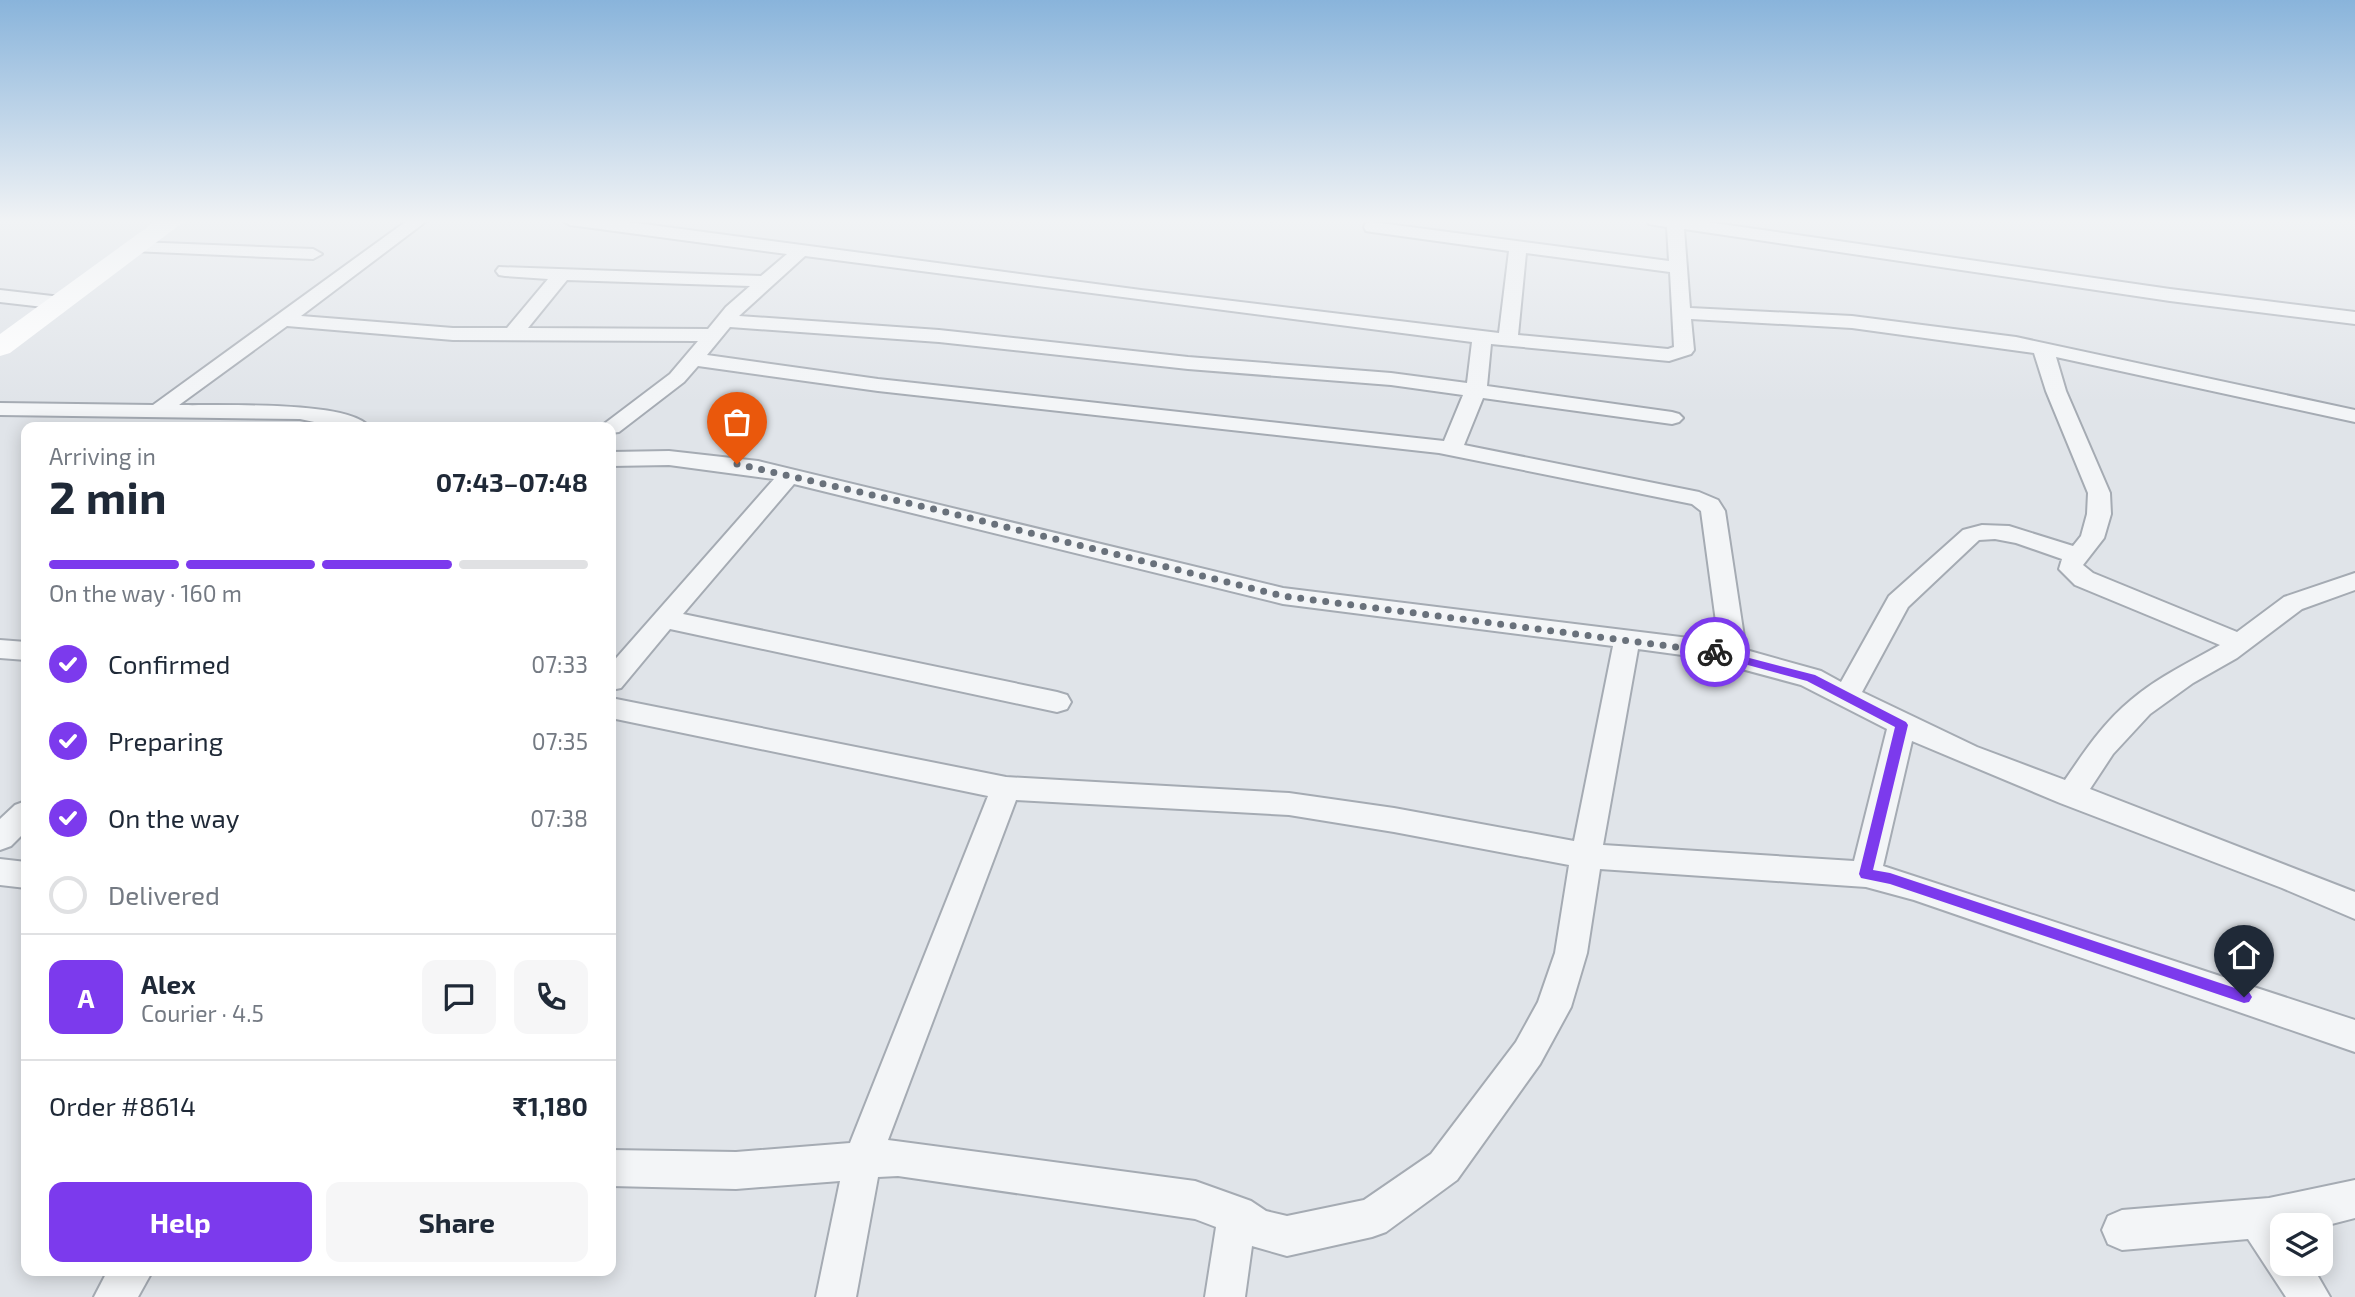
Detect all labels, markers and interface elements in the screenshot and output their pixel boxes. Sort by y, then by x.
pin [707,392,767,464]
icon: bag [718,403,756,441]
text: Arriving in [49,442,156,470]
text: 07:43–07:48 [436,466,588,497]
text: 2 min [49,468,167,523]
text: On the way · 160 m [49,579,242,607]
courier [1680,617,1750,687]
icon: bike [1696,633,1734,671]
icon: check [49,645,87,683]
text: Confirmed [108,648,231,679]
text: 07:33 [531,650,588,678]
icon: check [49,722,87,760]
text: Preparing [108,725,223,756]
text: 07:35 [532,727,588,755]
icon: check [49,799,87,837]
text: On the way [108,802,239,833]
text: 07:38 [530,804,588,832]
text: Delivered [108,879,220,910]
pin [2214,925,2274,997]
icon: home [2225,936,2263,974]
button: chat [422,960,496,1034]
button: phone [514,960,588,1034]
text: Alex [141,968,196,999]
text: A [78,982,94,1013]
text: Courier · 4.5 [141,999,264,1027]
text: Order #8614 [49,1090,196,1121]
text: ₹1,180 [512,1090,588,1121]
button: Help [49,1182,312,1262]
button: Share [326,1182,588,1262]
map controls [2270,1213,2333,1276]
button: layers [2270,1213,2333,1276]

